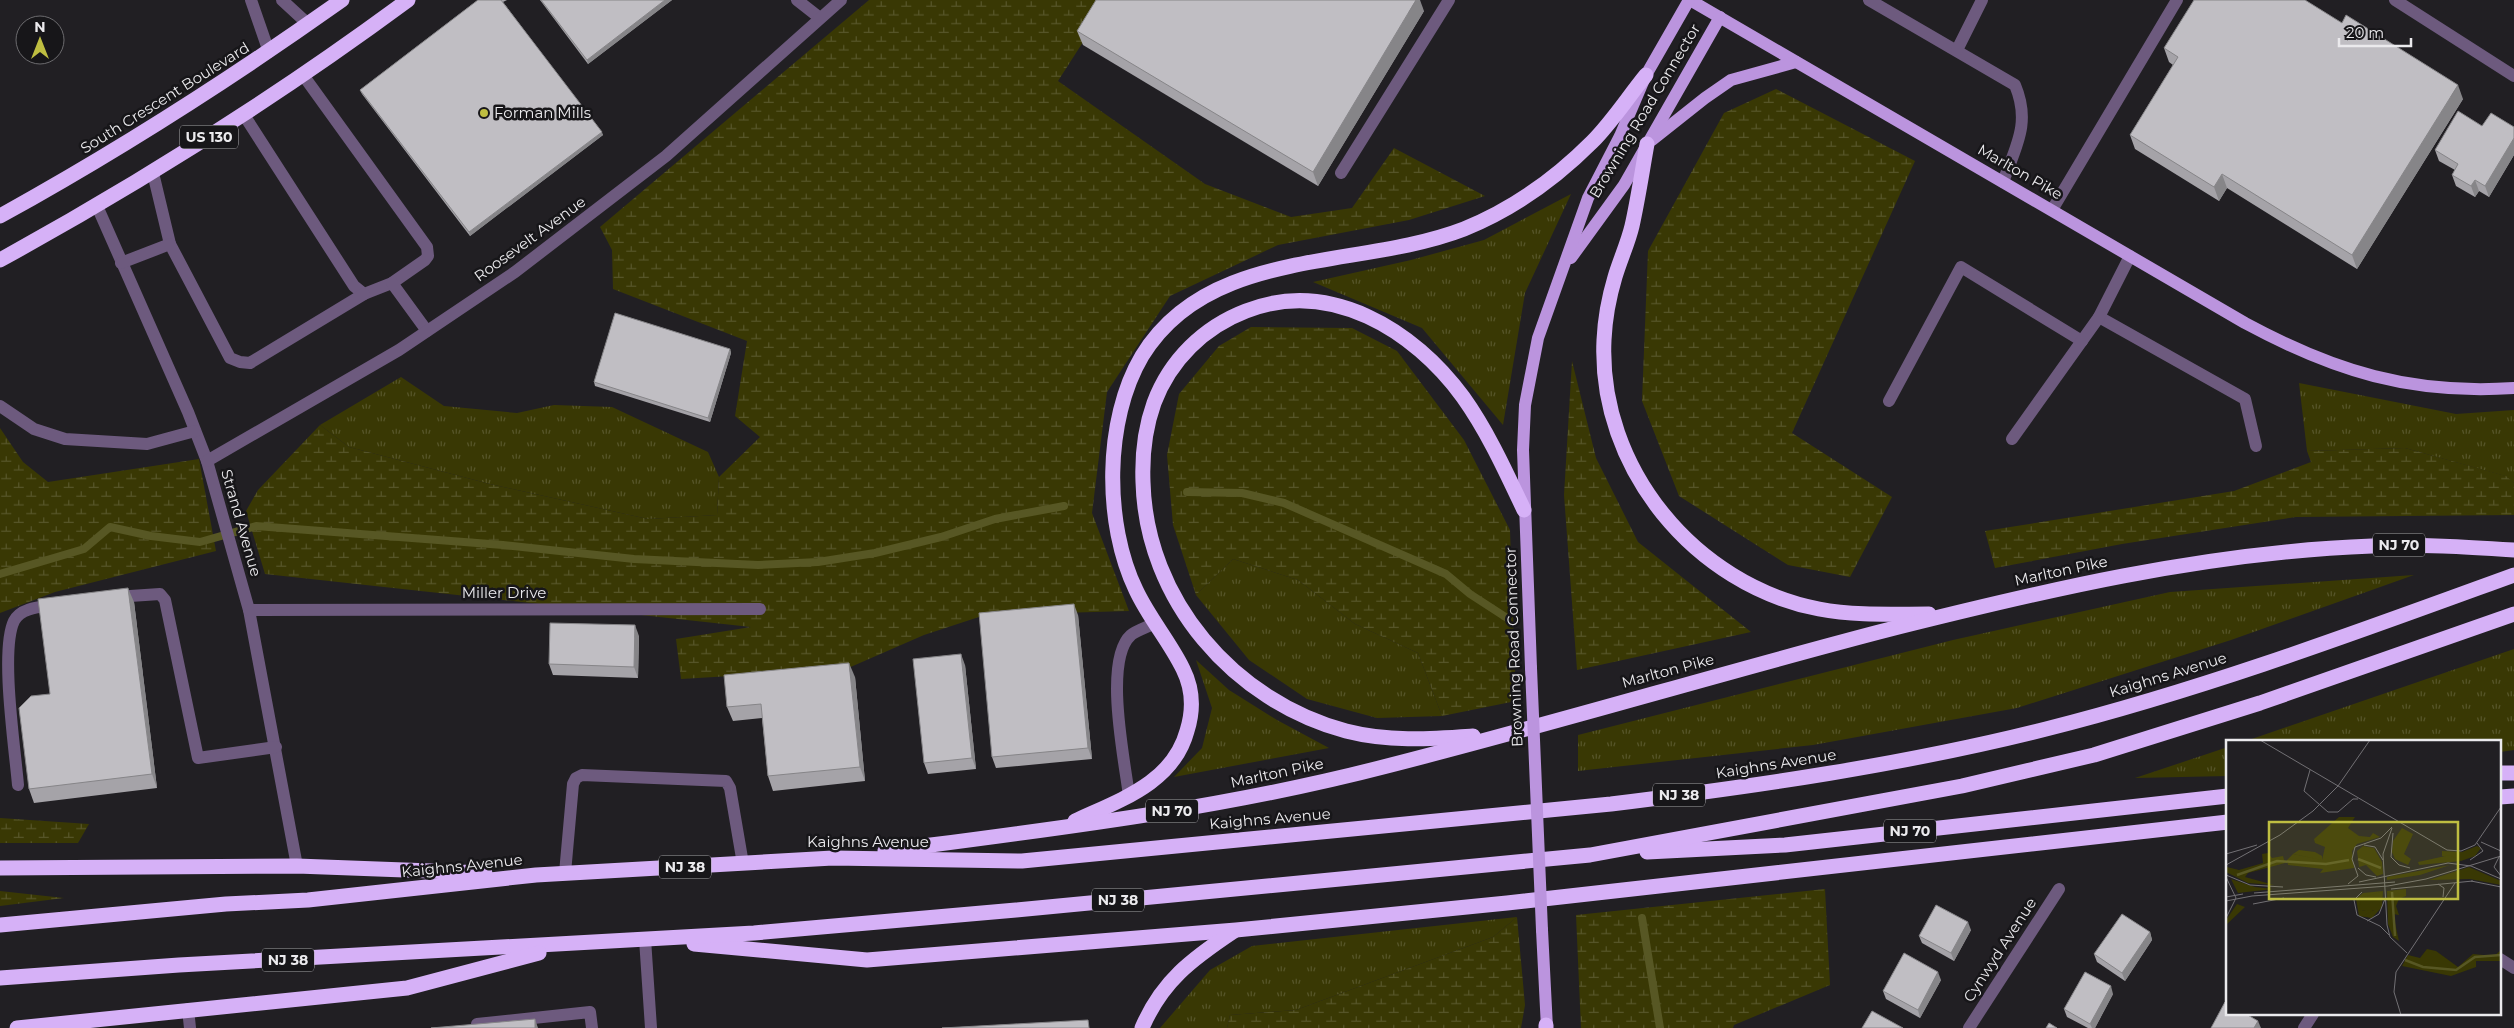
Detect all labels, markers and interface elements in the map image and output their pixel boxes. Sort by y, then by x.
north arrow [15,15,65,65]
scale bar [2339,15,2412,47]
text: N [34,18,46,36]
street label: Browning Road Connector [1585,20,1704,201]
text: 20 m [2346,23,2384,42]
street label: South Crescent Boulevard [77,38,253,157]
place label: Forman Mills [494,103,591,122]
marker: Forman Mills [478,107,490,119]
road number: US 130 [180,125,238,148]
street label: Marlton Pike [1974,140,2066,203]
street label: Roosevelt Avenue [470,192,589,285]
street label: Strand Avenue [217,467,266,579]
road number: NJ 70 [2373,534,2425,556]
street label: Browning Road Connector [1501,547,1526,747]
street label: Marlton Pike [2013,551,2109,590]
street label: Miller Drive [462,583,546,602]
street label: Kaighns Avenue [2107,648,2229,701]
street label: Marlton Pike [1620,649,1716,692]
inset map [2226,740,2502,1016]
street label: Kaighns Avenue [1714,745,1838,782]
street label: Marlton Pike [1229,753,1325,792]
road number: NJ 38 [1653,784,1705,806]
road number: NJ 70 [1146,799,1198,822]
street label: Kaighns Avenue [1208,804,1331,833]
road number: NJ 70 [1884,819,1936,842]
street label: Kaighns Avenue [807,832,929,851]
street label: Kaighns Avenue [400,850,523,881]
road number: NJ 38 [659,856,711,879]
road number: NJ 38 [1092,888,1144,912]
street label: Cynwyd Avenue [1959,894,2040,1005]
road number: NJ 38 [262,948,314,972]

